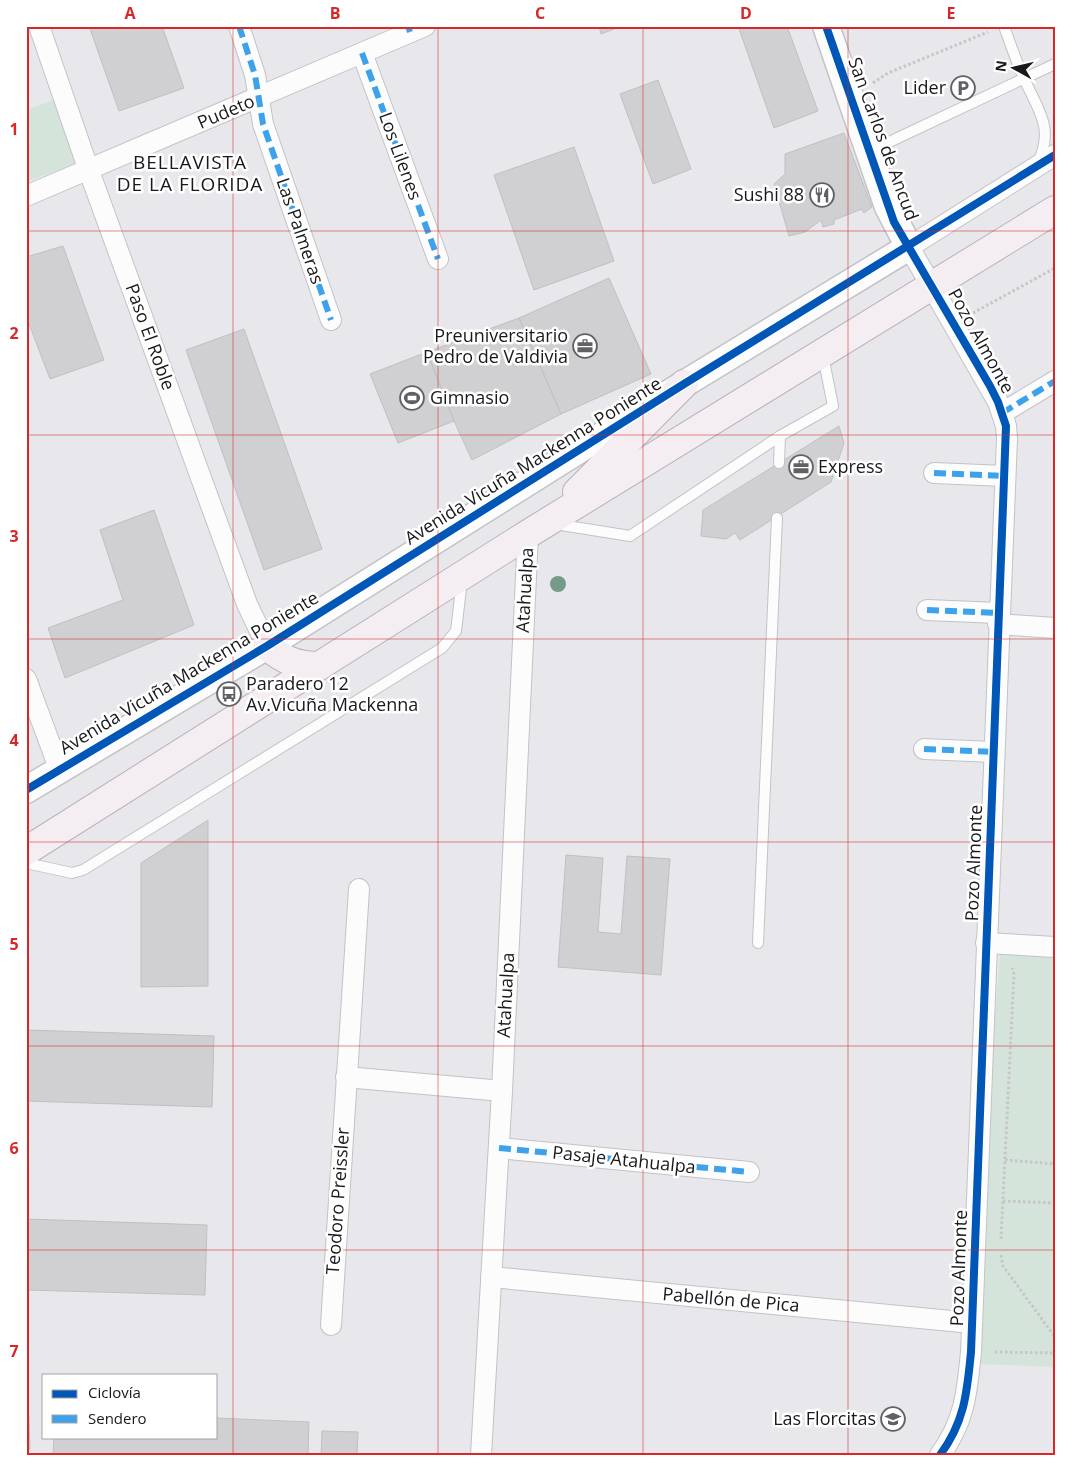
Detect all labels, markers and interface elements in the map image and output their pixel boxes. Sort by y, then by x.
text: A [124,2,136,24]
text: B [330,2,340,24]
text: C [535,2,545,24]
text: D [740,2,752,24]
text: E [947,2,956,24]
north arrow [988,42,1038,92]
street label: San Carlos de Ancud [843,54,925,223]
text: N [990,59,1011,73]
place label: Lider [904,75,947,99]
parking icon: Lider [950,75,976,101]
street label: Pudeto [193,88,258,134]
street label: Los Lilenes [374,108,428,203]
text: 1 [9,118,19,140]
district label: BELLAVISTA DE LA FLORIDA [117,149,263,197]
street label: Las Palmeras [272,174,330,287]
place label: Sushi 88 [734,182,804,206]
restaurant icon: Sushi 88 [809,182,835,208]
street label: Paso El Roble [121,280,181,393]
street label: Pozo Almonte [943,284,1021,397]
text: 2 [9,322,19,344]
place label: Preuniversitario Pedro de Valdivia [423,323,568,368]
office icon: Preuniversitario Pedro de Valdivia [572,333,598,359]
street label: Avenida Vicuña Mackenna Poniente [400,371,665,549]
sports icon: Gimnasio [399,385,425,411]
place label: Gimnasio [430,385,509,409]
office icon: Express [788,454,814,480]
place label: Express [818,454,883,478]
text: 3 [9,525,19,547]
street label: Atahualpa [510,547,538,633]
street label: Avenida Vicuña Mackenna Poniente [54,585,323,759]
place label: Paradero 12 Av.Vicuña Mackenna [246,671,418,716]
bus stop icon: Paradero 12 Av.Vicuña Mackenna [216,681,242,707]
text: 4 [9,729,19,751]
street label: Pozo Almonte [959,804,987,922]
text: 5 [9,933,19,955]
street label: Atahualpa [491,952,519,1038]
street label: Teodoro Preissler [320,1126,354,1275]
text: 6 [9,1137,19,1159]
street label: Pasaje Atahualpa [551,1140,697,1178]
street label: Pozo Almonte [944,1209,972,1327]
street label: Pabellón de Pica [662,1281,801,1317]
text: 7 [9,1340,19,1362]
legend [42,1374,218,1438]
text: Ciclovía [88,1382,141,1402]
place label: Las Florcitas [773,1406,876,1430]
school or university icon: Las Florcitas [880,1406,906,1432]
text: Sendero [88,1408,147,1428]

